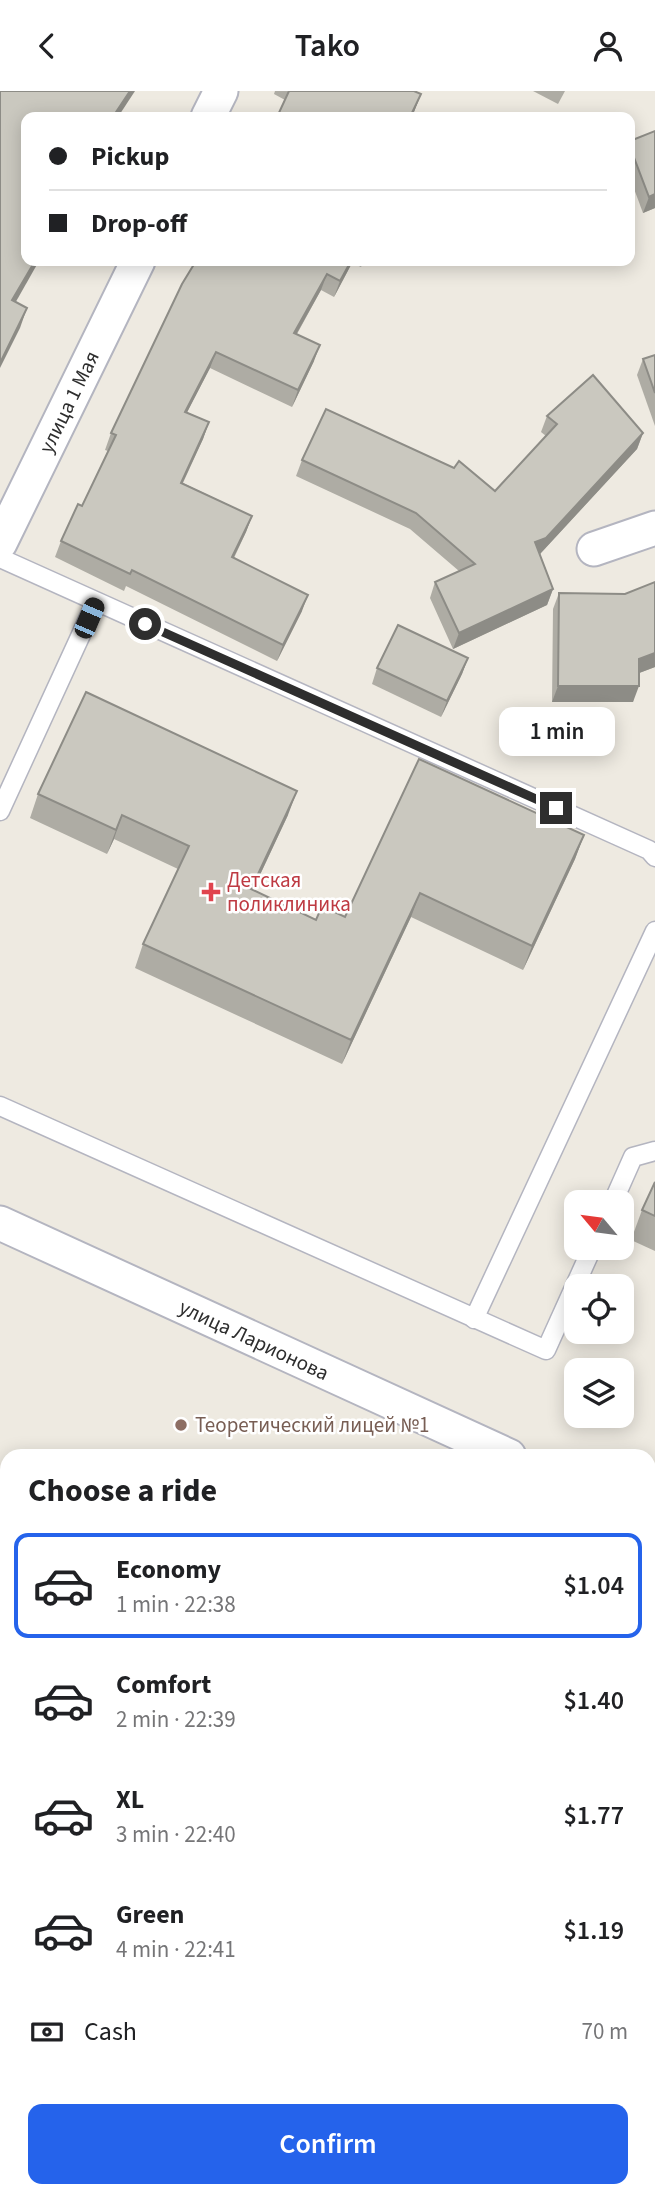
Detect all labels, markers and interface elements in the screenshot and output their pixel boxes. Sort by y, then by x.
text: Tako [295,23,360,69]
icon: back [28,27,66,65]
icon: person [589,27,627,65]
text: Pickup [91,138,169,175]
text: Drop-off [91,205,187,242]
street label: улица 1 Мая [31,346,107,458]
car [72,595,107,641]
route start [129,608,161,640]
callout: 1 min [498,707,614,755]
text: 1 min [530,715,584,748]
route end [540,792,572,824]
place label: Детская поликлиника [227,865,351,919]
marker: Детская поликлиника [201,882,221,902]
north arrow [564,1190,634,1260]
map controls [564,1190,634,1428]
button: locate [564,1274,634,1344]
street label: улица Ларионова [174,1292,334,1388]
button: layers [564,1358,634,1428]
place label: Теоретический лицей №1 [195,1410,430,1440]
marker: Теоретический лицей №1 [173,1417,189,1433]
text: Choose a ride [28,1468,217,1514]
text: Economy [116,1551,221,1588]
icon: car [32,1554,95,1617]
text: $1.04 [563,1567,624,1604]
text: 1 min · 22:38 [116,1588,236,1621]
text: Comfort [116,1666,211,1703]
icon: car [32,1669,95,1732]
text: $1.40 [563,1682,624,1719]
text: 2 min · 22:39 [116,1703,236,1736]
text: XL [116,1781,144,1818]
icon: car [32,1784,95,1847]
text: $1.77 [563,1797,624,1834]
text: 3 min · 22:40 [116,1818,236,1851]
text: Green [116,1896,184,1933]
icon: car [32,1899,95,1962]
text: $1.19 [563,1912,624,1949]
text: 4 min · 22:41 [116,1933,236,1966]
icon: cash [28,2013,66,2051]
text: Cash [84,2013,137,2050]
text: 70 m [581,2015,628,2048]
button: Confirm [28,2104,628,2184]

